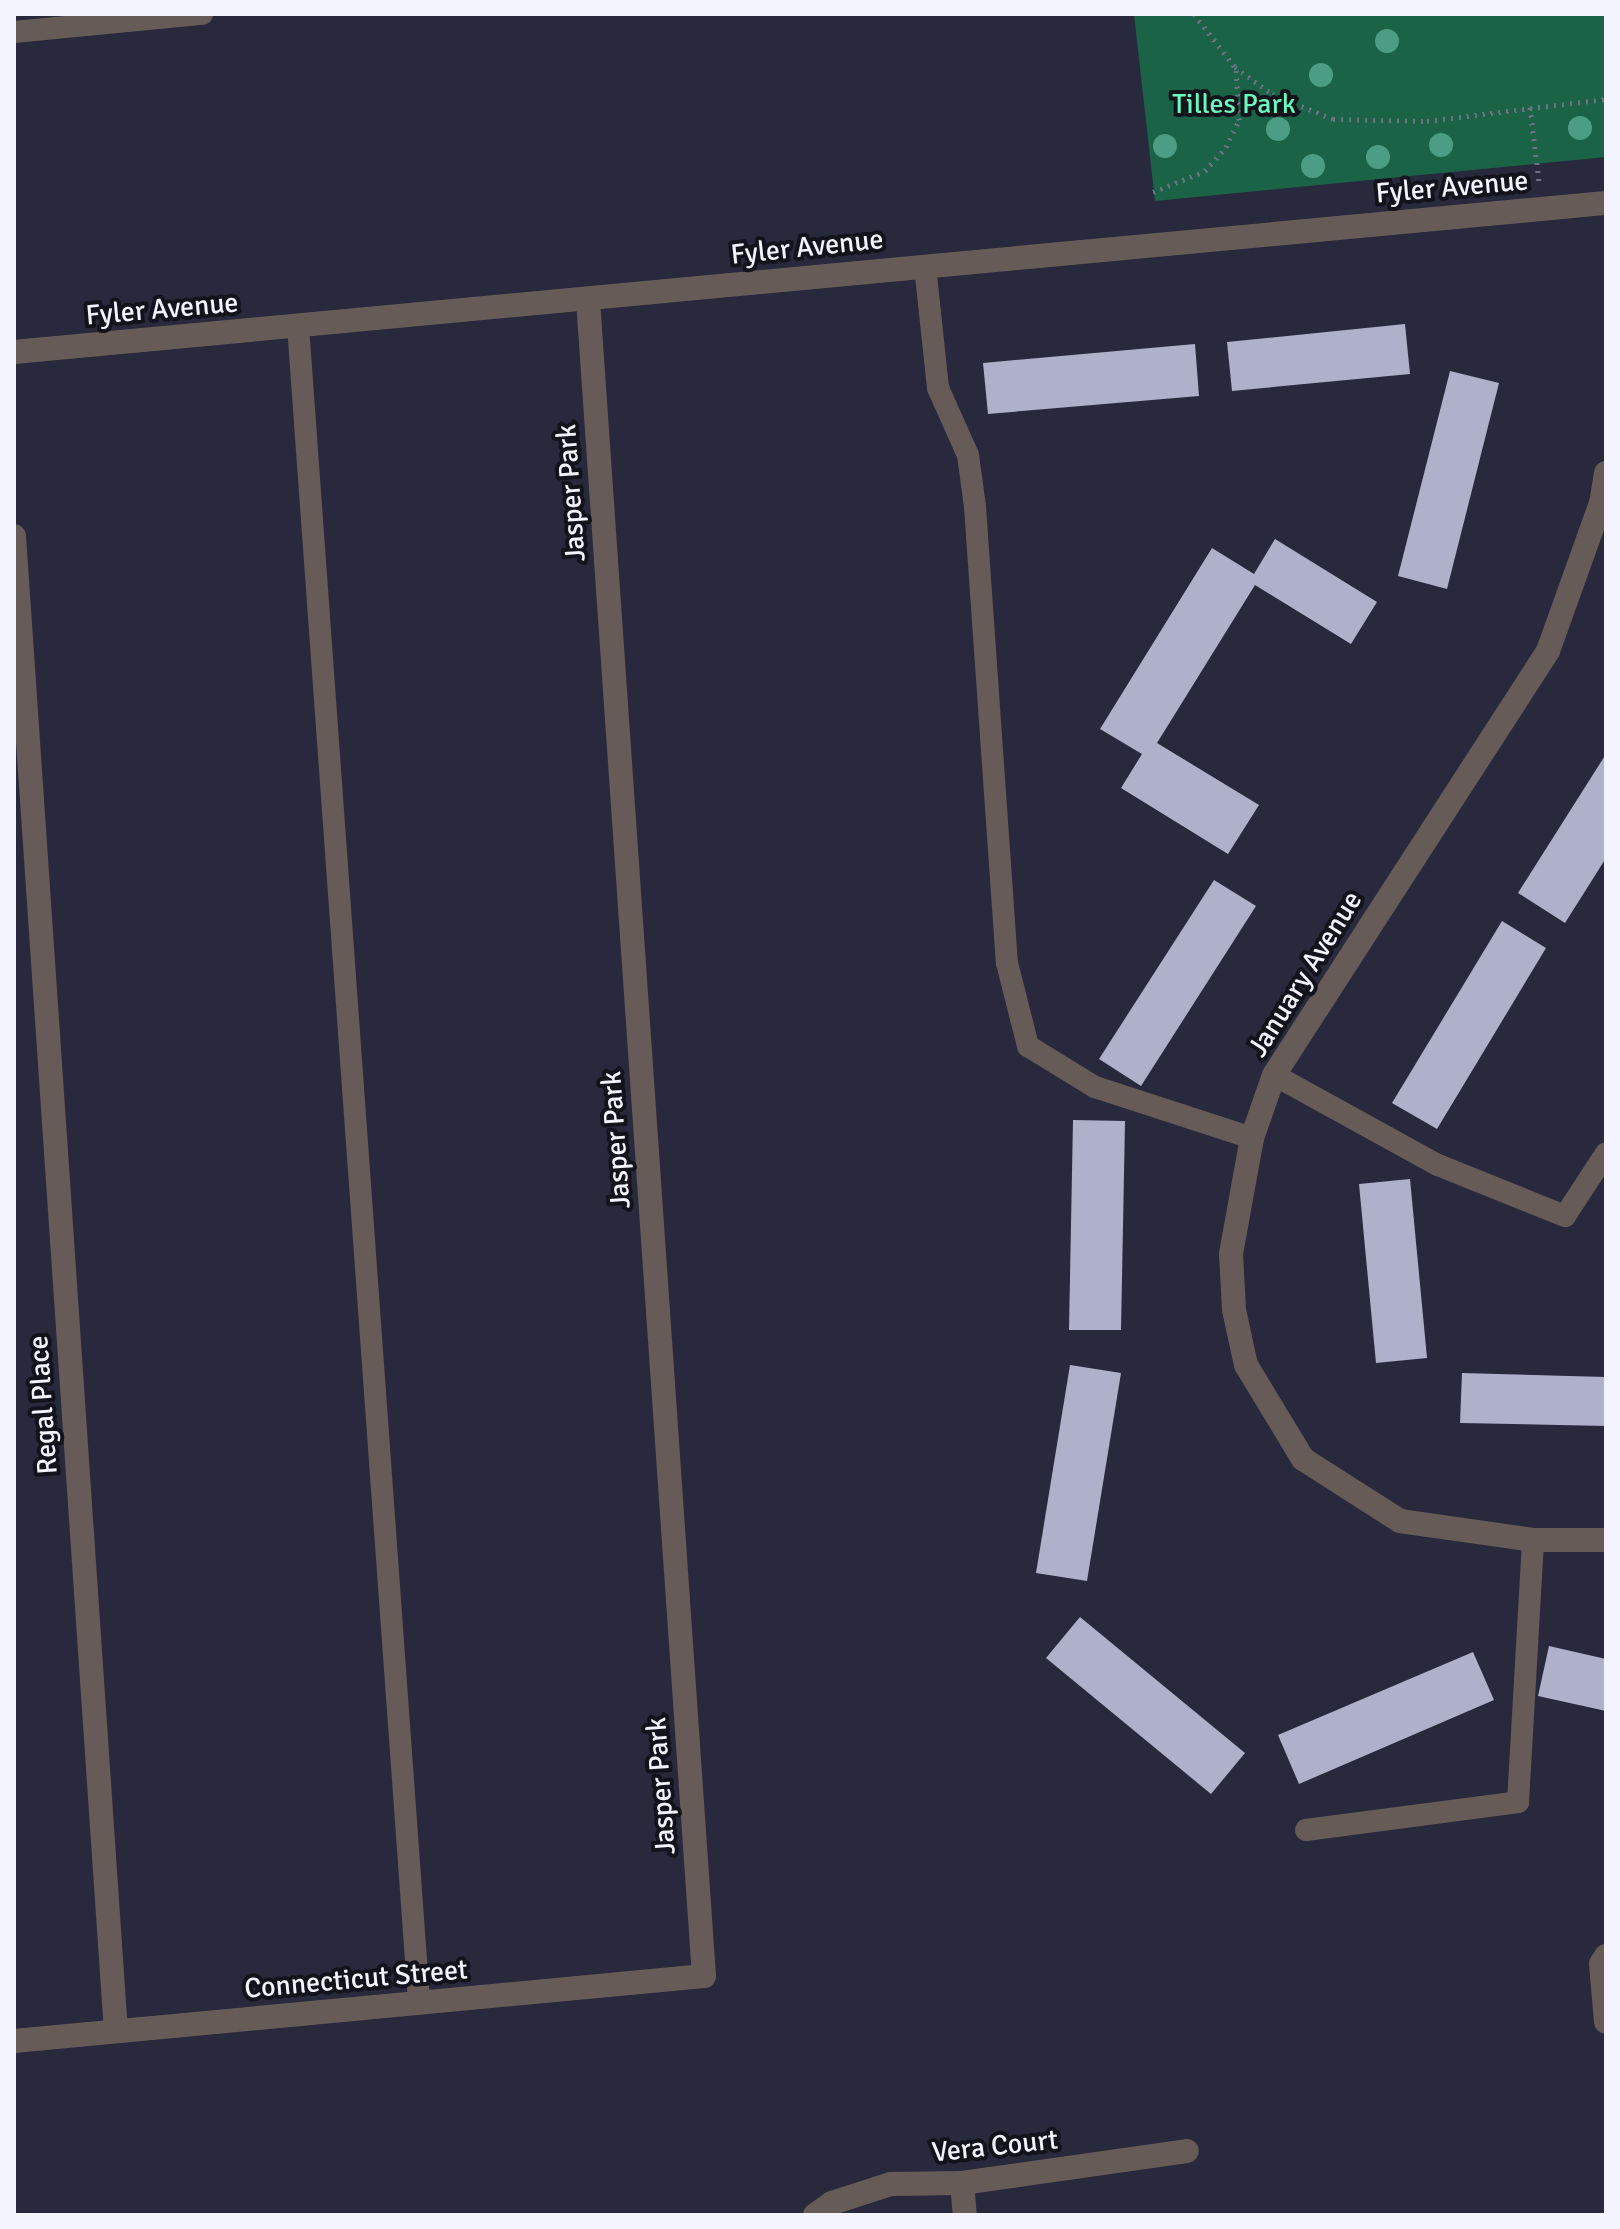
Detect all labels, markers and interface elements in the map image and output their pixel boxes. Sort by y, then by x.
park label: Tilles Park [1172,87,1296,121]
street label: Fyler Avenue [1374,164,1530,210]
street label: Fyler Avenue [729,222,885,272]
street label: Fyler Avenue [84,286,240,332]
street label: Jasper Park [549,423,593,563]
street label: January Avenue [1241,885,1369,1063]
street label: Jasper Park [594,1070,638,1210]
street label: Regal Place [21,1334,65,1476]
street label: Jasper Park [639,1716,683,1856]
street label: Connecticut Street [243,1952,469,2006]
street label: Vera Court [930,2123,1060,2169]

